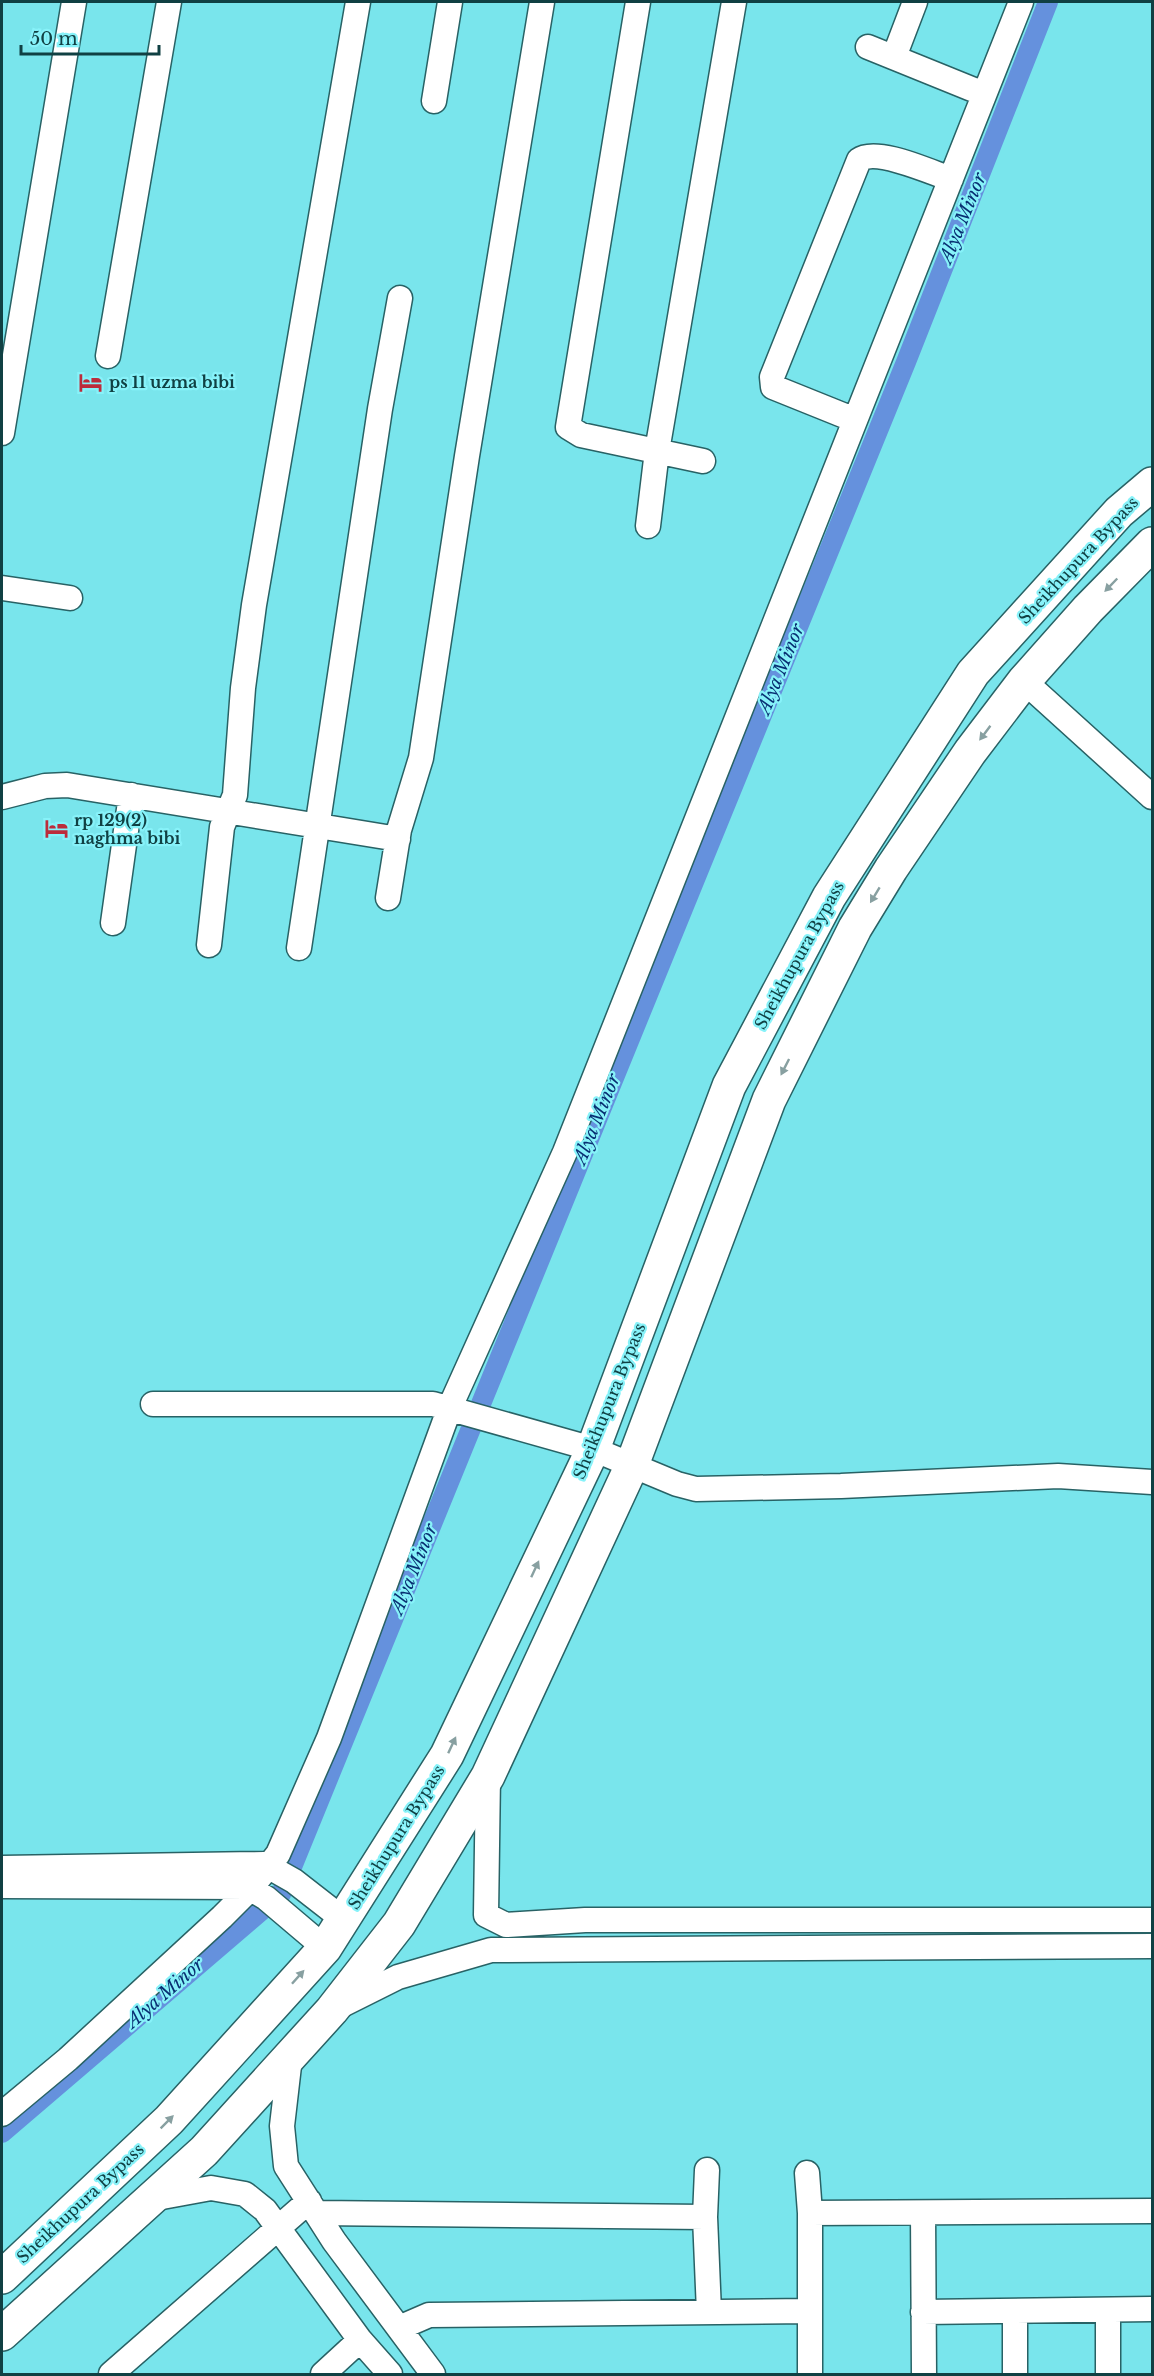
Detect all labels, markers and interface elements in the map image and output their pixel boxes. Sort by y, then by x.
scale bar [21,18,159,56]
text: 50 m [30,28,78,50]
water label: Alya Minor [934,169,991,268]
hotel icon: ps 11 uzma bibi [78,369,104,395]
place label: ps 11 uzma bibi [109,372,235,392]
street label: Sheikhupura Bypass [1014,492,1142,628]
one-way arrow [1105,578,1119,592]
water label: Alya Minor [752,620,809,719]
one-way arrow [979,726,991,741]
place label: rp 129(2) naghma bibi [74,810,180,848]
hotel icon: rp 129(2) naghma bibi [43,816,69,842]
street label: Sheikhupura Bypass [750,877,848,1033]
one-way arrow [871,886,881,903]
one-way arrow [781,1059,790,1076]
water label: Alya Minor [568,1070,625,1169]
street label: Sheikhupura Bypass [569,1320,649,1482]
water label: Alya Minor [385,1520,442,1619]
one-way arrow [531,1561,540,1578]
one-way arrow [447,1737,456,1754]
street label: Sheikhupura Bypass [343,1761,449,1913]
water label: Alya Minor [120,1953,209,2034]
one-way arrow [291,1970,305,1985]
one-way arrow [159,2115,173,2129]
street label: Sheikhupura Bypass [12,2139,148,2267]

